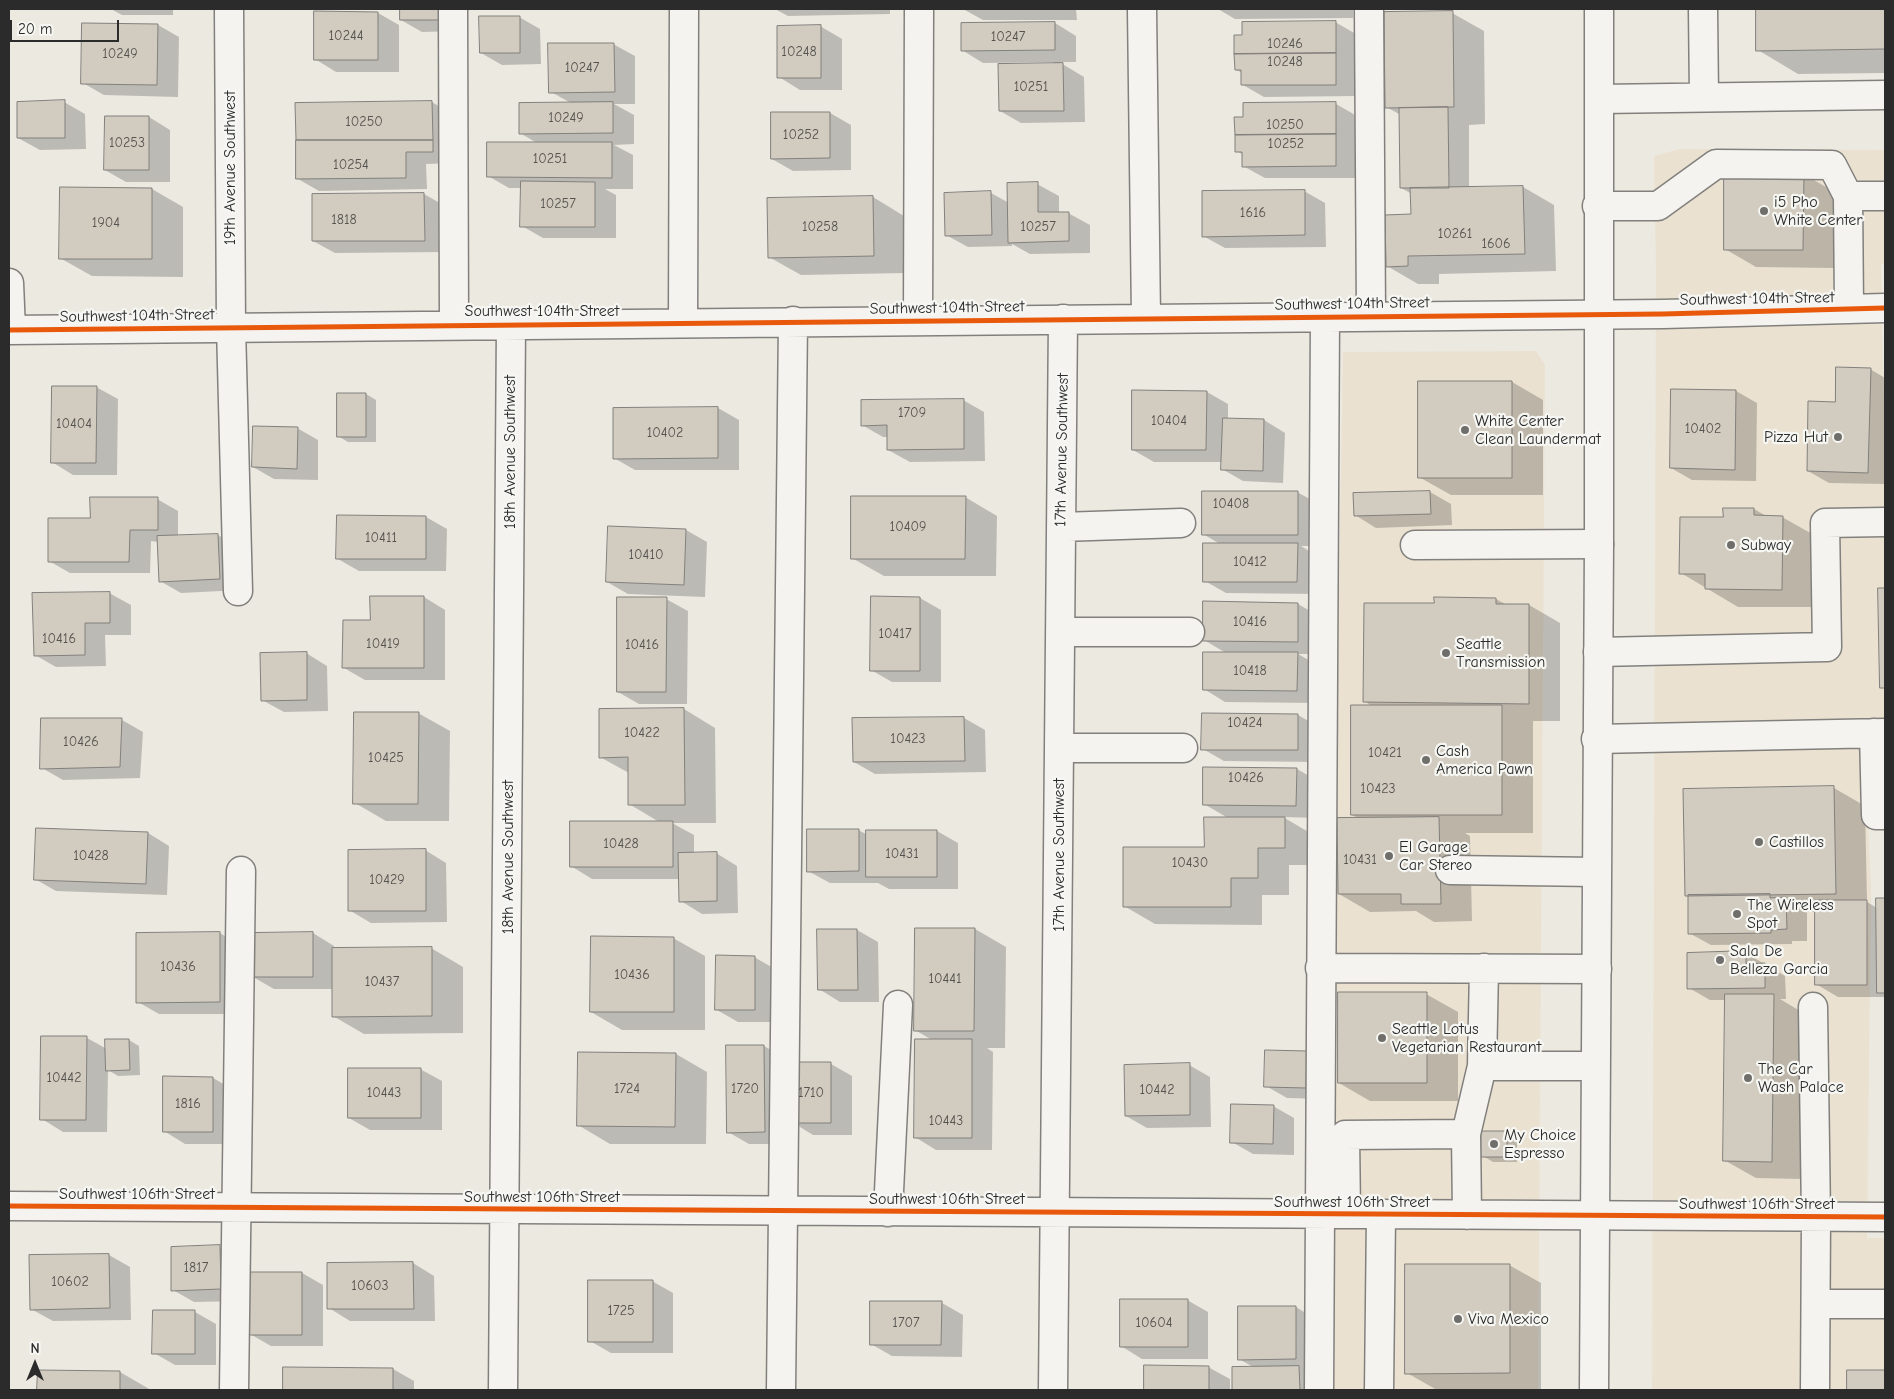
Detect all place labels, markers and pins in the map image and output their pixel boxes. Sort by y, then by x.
place label: i5 Pho White Center [1774,192,1863,230]
marker: i5 Pho White Center [1758,205,1770,217]
place label: White Center Clean Laundermat [1475,411,1601,449]
marker: White Center Clean Laundermat [1459,424,1471,436]
place label: Pizza Hut [1764,427,1828,447]
marker: Pizza Hut [1832,431,1844,443]
place label: Subway [1741,535,1791,555]
marker: Subway [1725,539,1737,551]
place label: Seattle Transmission [1456,634,1545,672]
marker: Seattle Transmission [1440,647,1452,659]
place label: Cash America Pawn [1436,741,1533,779]
marker: Cash America Pawn [1420,754,1432,766]
place label: Castillos [1769,832,1824,852]
marker: Castillos [1753,836,1765,848]
place label: El Garage Car Stereo [1399,837,1472,875]
marker: El Garage Car Stereo [1383,850,1395,862]
place label: The Wireless Spot [1747,895,1834,933]
marker: The Wireless Spot [1731,908,1743,920]
place label: Sala De Belleza Garcia [1730,941,1828,979]
marker: Sala De Belleza Garcia [1714,954,1726,966]
place label: Seattle Lotus Vegetarian Restaurant [1392,1019,1541,1057]
marker: Seattle Lotus Vegetarian Restaurant [1376,1032,1388,1044]
place label: The Car Wash Palace [1758,1059,1844,1097]
marker: The Car Wash Palace [1742,1072,1754,1084]
place label: My Choice Espresso [1504,1125,1576,1163]
marker: My Choice Espresso [1488,1138,1500,1150]
place label: Viva Mexico [1468,1309,1549,1329]
marker: Viva Mexico [1452,1313,1464,1325]

